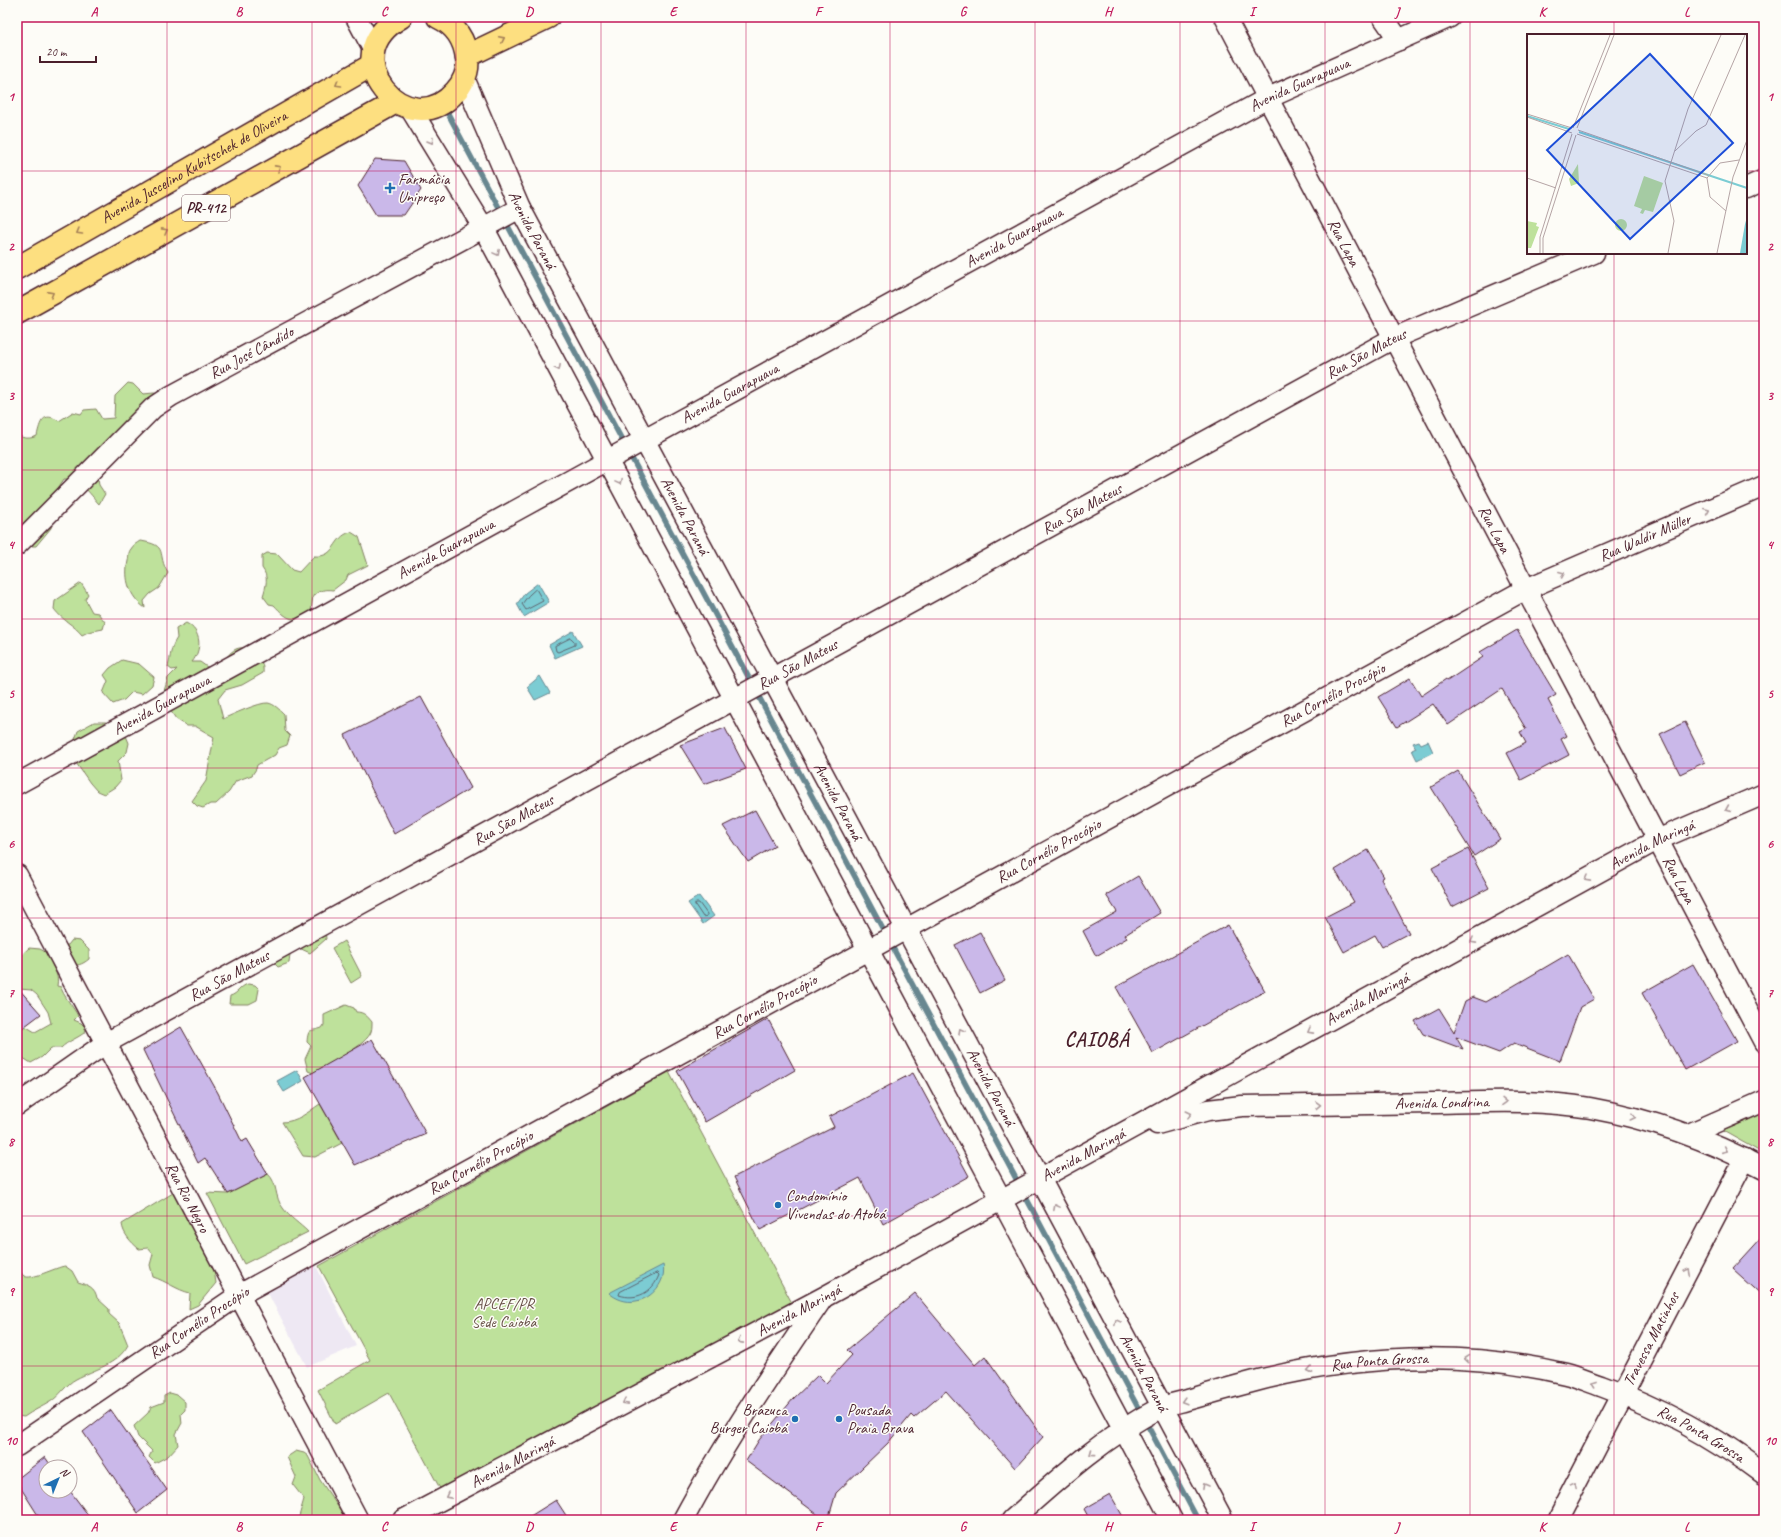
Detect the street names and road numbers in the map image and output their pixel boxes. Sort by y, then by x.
street label: Avenida Guarapuava [1246,52,1354,116]
street label: Avenida Juscelino Kubitschek de Oliveira [97,105,292,228]
street label: Avenida Paraná [504,188,562,275]
road number: PR-412 [182,195,230,221]
street label: Avenida Guarapuava [962,202,1067,272]
street label: Rua Lapa [1323,216,1365,271]
street label: Rua José Cândido [206,321,299,383]
street label: Rua São Mateus [1322,323,1411,383]
street label: Avenida Guarapuava [678,358,783,428]
street label: Avenida Paraná [656,474,715,560]
street label: Rua São Mateus [1038,478,1127,539]
street label: Rua Lapa [1474,502,1516,557]
street label: Rua Waldir Müller [1596,508,1695,566]
street label: Avenida Guarapuava [394,513,499,584]
street label: Rua São Mateus [754,634,843,694]
street label: Rua Cornélio Procópio [1277,657,1391,732]
street label: Avenida Guarapuava [109,669,215,739]
street label: Avenida Paraná [809,759,868,846]
street label: Rua São Mateus [470,789,558,850]
street label: Rua Cornélio Procópio [993,813,1107,888]
street label: Avenida Maringá [1606,814,1699,874]
street label: Rua Lapa [1658,853,1700,908]
street label: Rua São Mateus [186,945,274,1006]
street label: Avenida Maringá [1322,967,1414,1030]
street label: Rua Cornélio Procópio [709,969,822,1043]
street label: Avenida Paraná [962,1045,1021,1131]
street label: Avenida Londrina [1395,1092,1490,1114]
street label: Avenida Maringá [1038,1123,1130,1186]
street label: Rua Cornélio Procópio [425,1125,538,1199]
street label: Rua Rio Negro [161,1159,215,1237]
street label: Avenida Maringá [753,1279,846,1341]
street label: Rua Cornélio Procópio [145,1280,254,1363]
street label: Travessa Matinhos [1619,1287,1685,1389]
street label: Avenida Paraná [1115,1330,1174,1417]
street label: Rua Ponta Grossa [1329,1348,1429,1376]
street label: Rua Ponta Grossa [1654,1401,1750,1468]
street label: Avenida Maringá [467,1431,560,1492]

